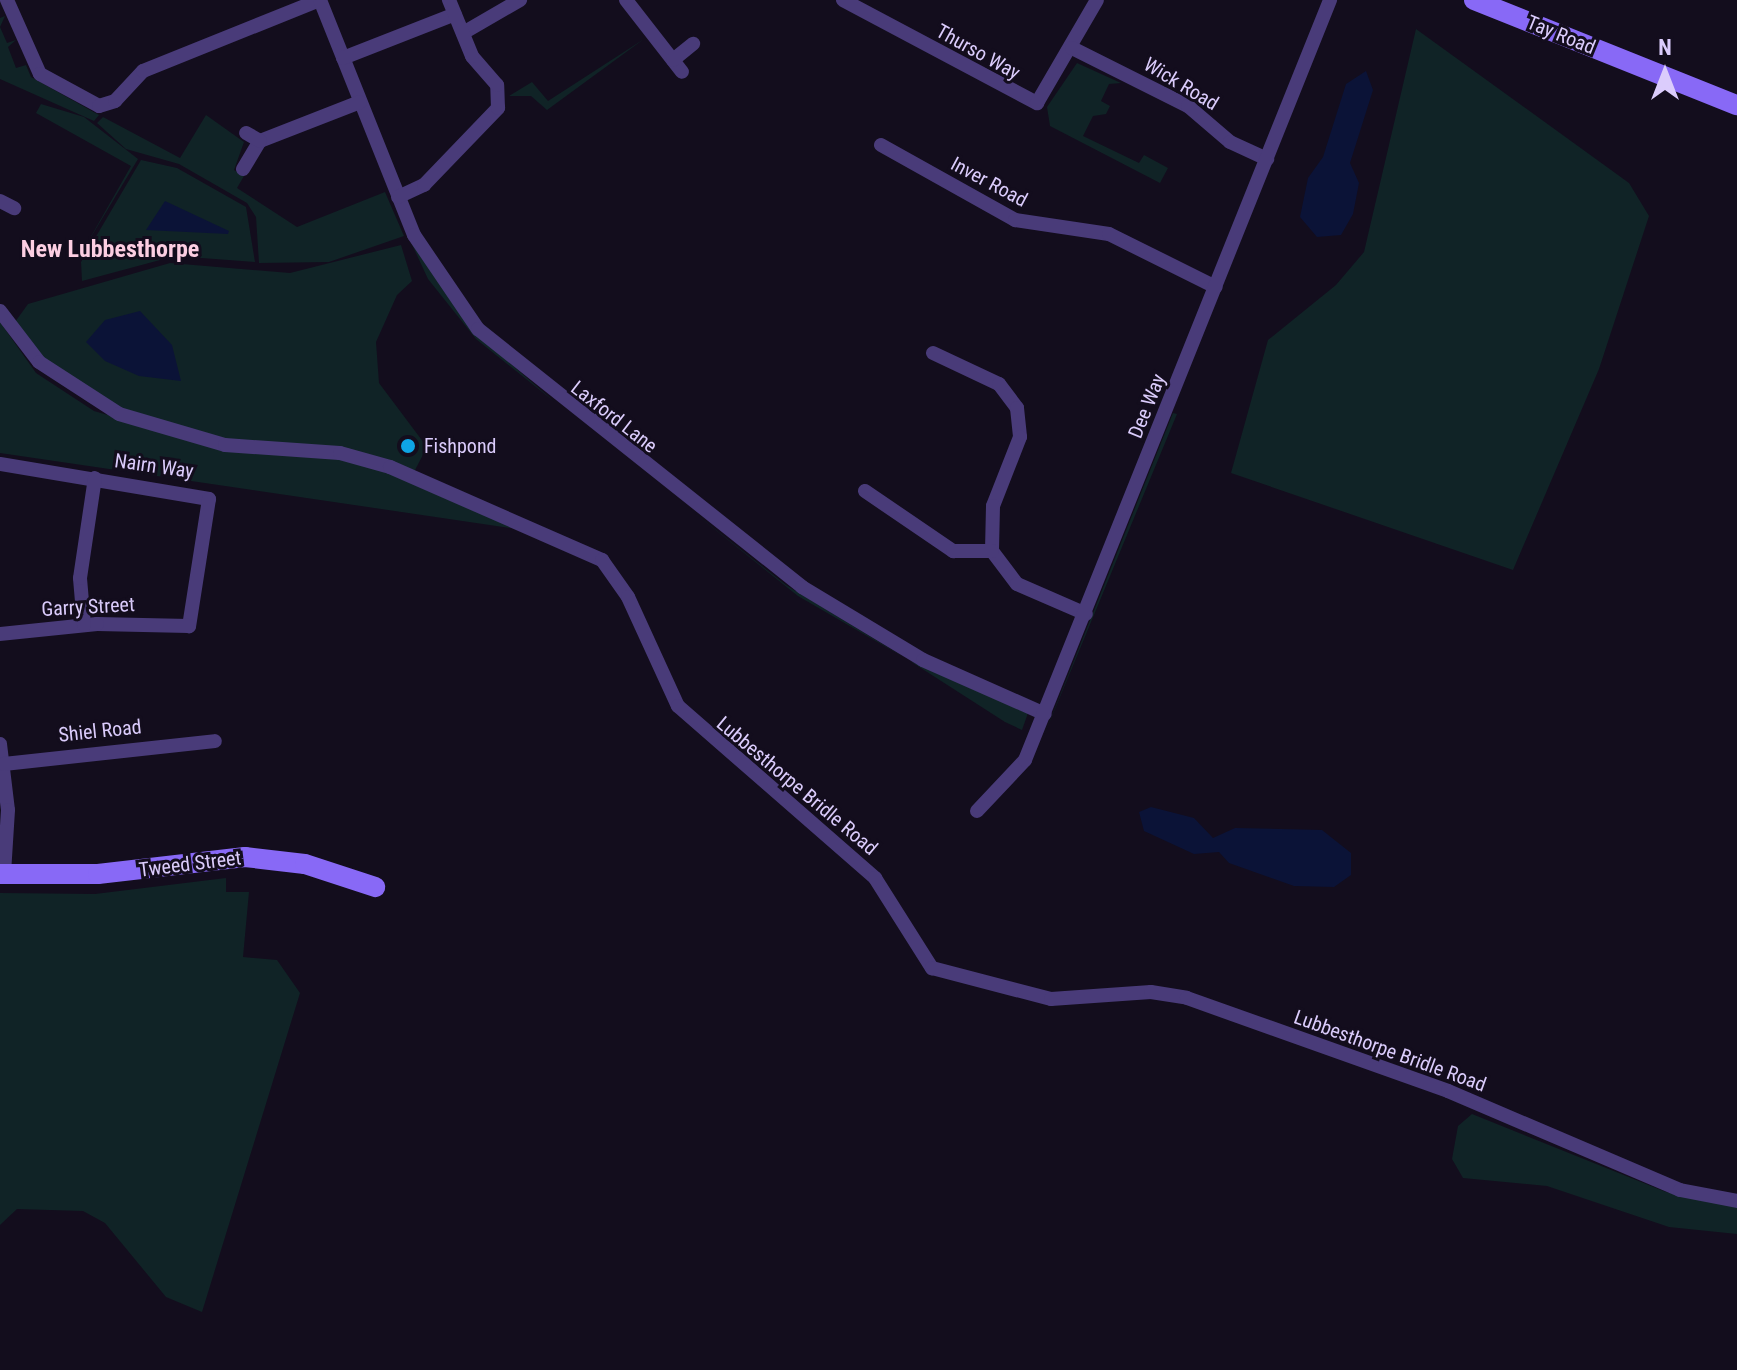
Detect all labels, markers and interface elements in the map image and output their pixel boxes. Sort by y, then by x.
street label: Tay Road [1523,10,1599,60]
street label: Thurso Way [932,19,1024,85]
north arrow [1625,32,1705,112]
text: N [1658,35,1672,60]
street label: Wick Road [1139,52,1223,116]
street label: Inver Road [947,152,1031,212]
district label: New Lubbesthorpe [21,236,199,264]
street label: Dee Way [1123,370,1171,442]
street label: Laxford Lane [566,376,662,458]
place label: Fishpond [424,434,496,458]
marker: Fishpond [399,437,417,455]
street label: Nairn Way [113,449,195,483]
street label: Garry Street [41,593,135,621]
street label: Lubbesthorpe Bridle Road [712,712,882,860]
street label: Shiel Road [57,715,143,747]
street label: Tweed Street [137,846,243,882]
street label: Lubbesthorpe Bridle Road [1291,1005,1489,1097]

